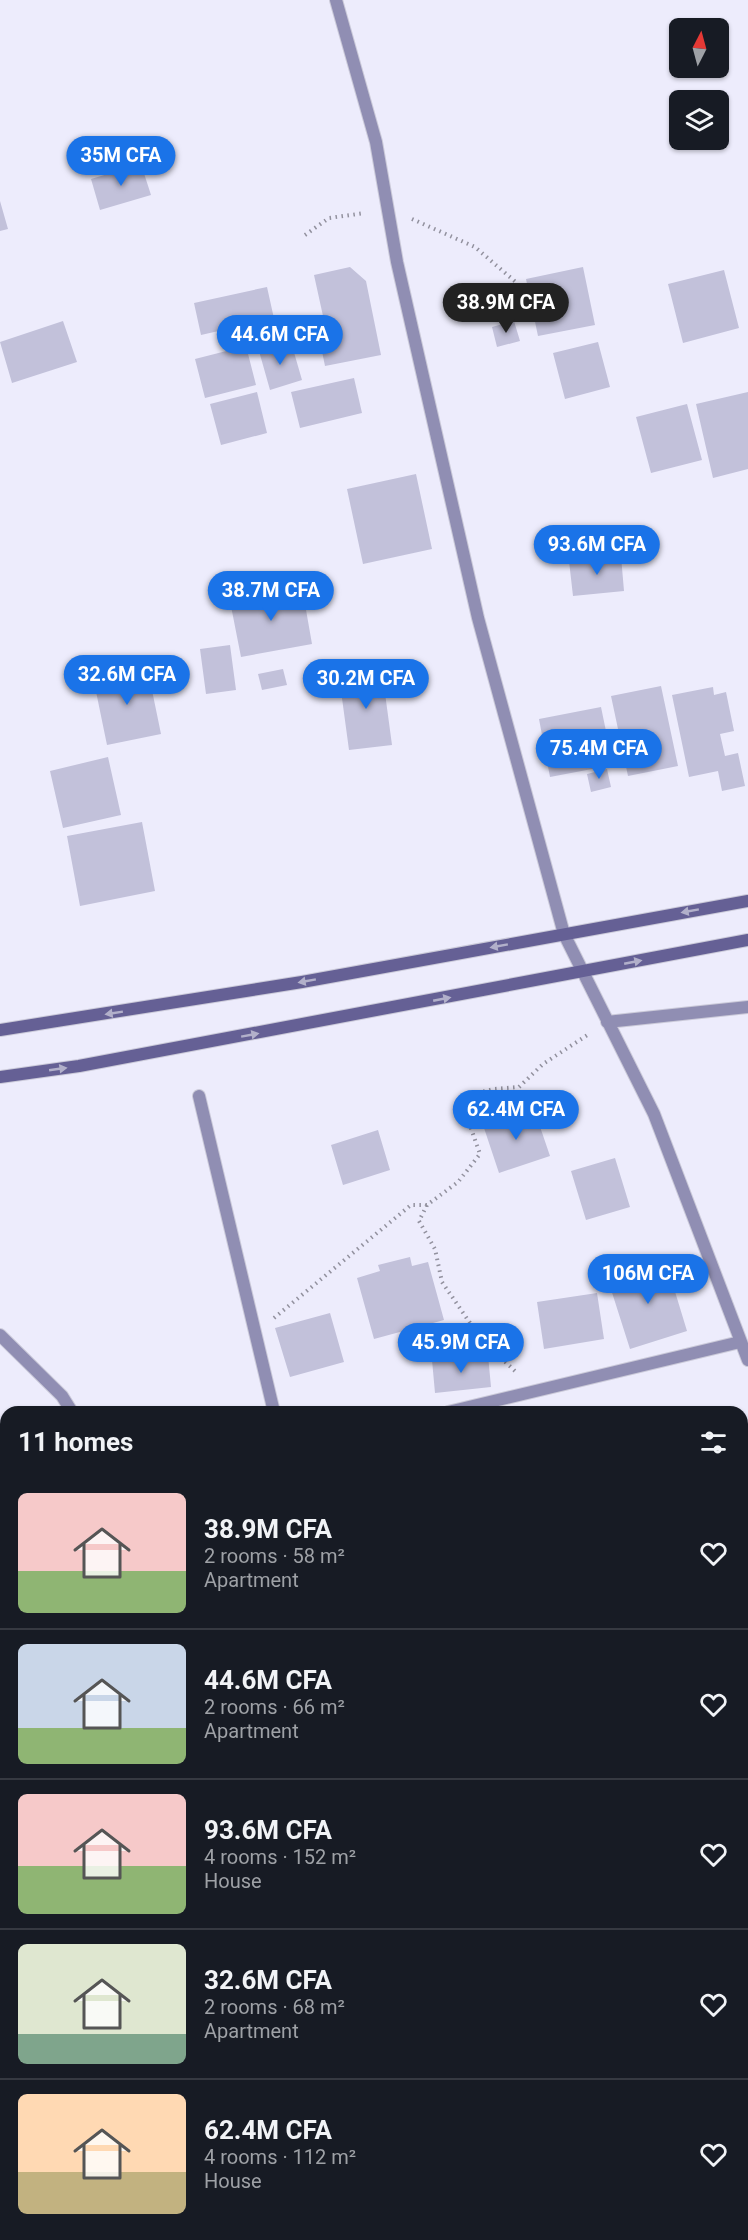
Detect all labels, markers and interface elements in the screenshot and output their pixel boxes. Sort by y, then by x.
north arrow [669,18,729,78]
map controls [669,18,729,150]
button: layers [669,90,729,150]
pin: 35M CFA [66,136,176,187]
text: 35M CFA [80,143,162,167]
pin: 38.9M CFA [437,283,575,334]
text: 38.9M CFA [457,290,555,314]
pin: 44.6M CFA [211,315,349,366]
text: 44.6M CFA [231,322,329,346]
pin: 93.6M CFA [528,525,666,576]
text: 93.6M CFA [548,532,646,556]
pin: 38.7M CFA [202,571,340,622]
text: 38.7M CFA [222,578,320,602]
pin: 32.6M CFA [58,655,196,706]
pin: 30.2M CFA [297,659,435,710]
text: 32.6M CFA [78,662,176,686]
text: 30.2M CFA [317,666,415,690]
pin: 75.4M CFA [530,729,668,780]
text: 75.4M CFA [550,736,648,760]
one-way arrow [681,907,700,916]
one-way arrow [489,942,508,951]
one-way arrow [624,957,643,966]
one-way arrow [297,977,316,986]
one-way arrow [432,994,451,1003]
one-way arrow [105,1009,124,1018]
one-way arrow [241,1030,260,1039]
one-way arrow [49,1065,68,1074]
pin: 62.4M CFA [447,1090,585,1141]
text: 62.4M CFA [467,1097,565,1121]
pin: 106M CFA [586,1254,710,1305]
text: 106M CFA [602,1261,694,1285]
pin: 45.9M CFA [392,1323,530,1374]
text: 45.9M CFA [412,1330,510,1354]
icon: filters [697,1426,730,1459]
text: 11 homes [18,1427,133,1457]
text: 38.9M CFA [204,1514,332,1544]
icon: home [66,1517,138,1589]
icon: heart [697,1537,730,1570]
text: 2 rooms · 58 m² [204,1544,345,1568]
text: Apartment [204,1568,299,1592]
text: 44.6M CFA [204,1665,332,1695]
icon: home [66,1668,138,1740]
icon: heart [697,1688,730,1721]
text: 2 rooms · 66 m² [204,1695,345,1719]
text: Apartment [204,1719,299,1743]
text: 93.6M CFA [204,1815,332,1845]
icon: home [66,1818,138,1890]
icon: heart [697,1838,730,1871]
text: 4 rooms · 152 m² [204,1845,356,1869]
text: House [204,1869,262,1893]
text: 32.6M CFA [204,1965,332,1995]
icon: home [66,1968,138,2040]
icon: heart [697,1988,730,2021]
text: 2 rooms · 68 m² [204,1995,345,2019]
text: Apartment [204,2019,299,2043]
text: 62.4M CFA [204,2115,332,2145]
icon: home [66,2118,138,2190]
icon: heart [697,2138,730,2171]
text: 4 rooms · 112 m² [204,2145,356,2169]
text: House [204,2169,262,2193]

